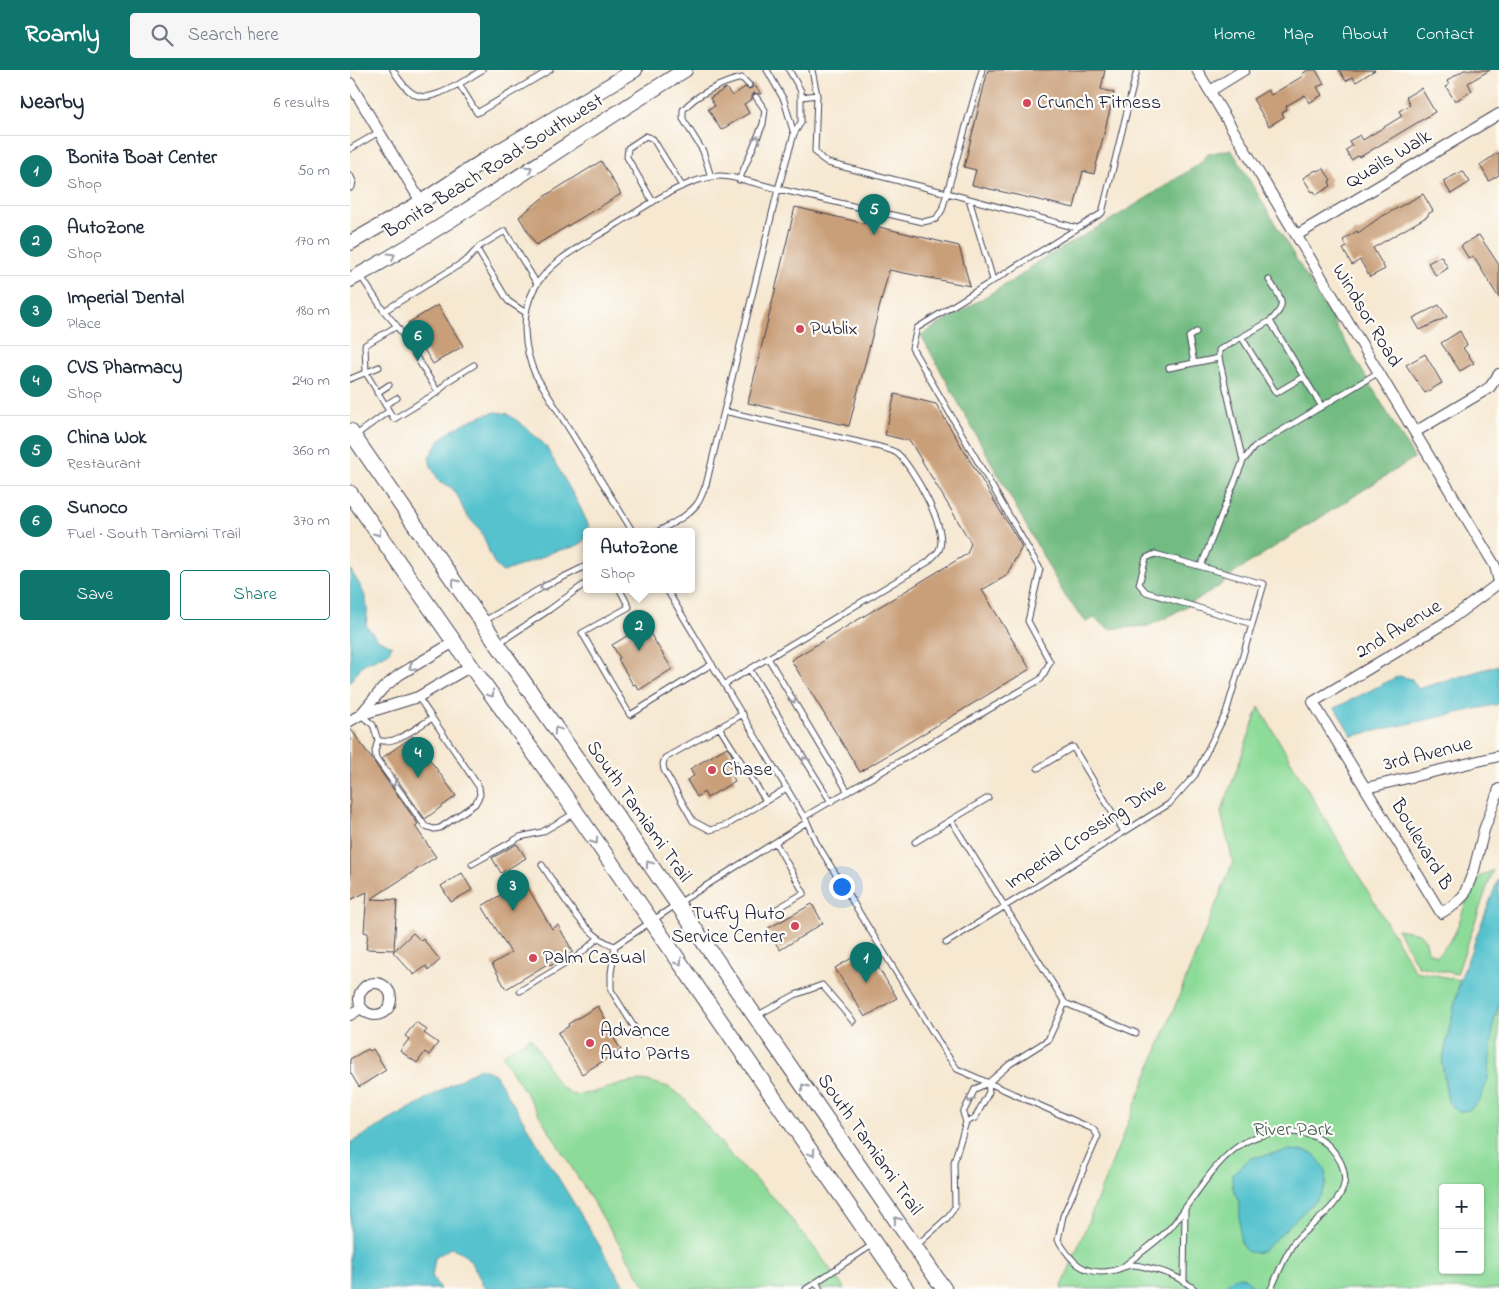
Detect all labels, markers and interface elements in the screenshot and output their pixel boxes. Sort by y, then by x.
search box [130,13,480,58]
text: Roamly [25,18,100,53]
icon: search [148,21,176,49]
text: Search here [188,22,279,49]
text: Home [1214,22,1255,48]
text: Map [1283,22,1314,48]
text: About [1342,22,1388,48]
text: Contact [1416,22,1474,48]
street label: Bonita Beach Road Southwest [377,87,610,247]
text: Nearby [20,88,84,118]
place label: Crunch Fitness [1037,89,1161,118]
text: 6 results [273,91,330,115]
marker: Crunch Fitness [1021,97,1033,109]
street label: Quails Walk [1341,123,1438,197]
one-way arrow [751,135,761,143]
text: Bonita Boat Center [67,145,217,172]
text: 1 [33,159,39,183]
text: 50 m [298,159,330,183]
one-way arrow [524,166,533,175]
text: Shop [67,172,102,196]
pin: 5 [858,194,890,235]
text: AutoZone [67,215,144,242]
text: 2 [32,229,40,253]
text: 170 m [295,229,330,253]
text: Shop [67,242,102,266]
one-way arrow [386,252,395,262]
street label: Windsor Road [1324,259,1408,373]
text: Imperial Dental [67,285,184,312]
text: 3 [33,299,39,323]
text: 180 m [296,299,330,323]
text: Place [67,312,101,336]
place label: Publix [810,315,858,344]
pin: 6 [402,320,434,361]
marker: Publix [794,323,806,335]
text: CVS Pharmacy [67,355,182,382]
text: 4 [33,369,39,393]
text: 240 m [292,369,330,393]
text: Shop [67,382,102,406]
text: China Wok [67,425,147,452]
text: 5 [31,439,41,463]
text: 360 m [293,439,330,463]
text: Restaurant [67,452,141,476]
text: Sunoco [67,495,128,522]
text: 6 [32,509,40,533]
text: 370 m [293,509,330,533]
text: Fuel · South Tamiami Trail [67,522,241,546]
one-way arrow [372,527,381,536]
popup [583,528,695,593]
text: AutoZone [600,535,678,562]
text: Shop [600,562,635,586]
button: Save [20,570,170,620]
button: Share [180,570,330,620]
one-way arrow [452,578,461,588]
one-way arrow [539,581,548,591]
street label: 2nd Avenue [1350,593,1448,667]
pin: 2 [623,610,655,651]
one-way arrow [408,660,417,670]
one-way arrow [485,689,494,698]
one-way arrow [787,694,797,703]
one-way arrow [554,726,563,736]
street label: 3rd Avenue [1381,730,1475,780]
street label: South Tamiami Trail [578,735,698,889]
pin: 4 [402,737,434,778]
place label: Chase [722,756,772,785]
one-way arrow [802,757,812,766]
marker: Chase [706,764,718,776]
street label: Imperial Crossing Drive [1000,772,1173,899]
one-way arrow [387,777,396,787]
street label: Boulevard B [1382,793,1460,896]
one-way arrow [589,835,598,845]
one-way arrow [646,860,655,870]
pin: 3 [497,870,529,911]
your location [829,874,855,900]
place label: Tuffy Auto Service Center [671,900,786,952]
marker: Tuffy Auto Service Center [789,920,801,932]
pin: 1 [850,942,882,983]
place label: Palm Casual [543,944,646,973]
marker: Palm Casual [527,952,539,964]
one-way arrow [673,956,682,966]
place label: Advance Auto Parts [600,1017,690,1069]
marker: Advance Auto Parts [584,1037,596,1049]
street label: South Tamiami Trail [809,1068,929,1222]
one-way arrow [801,1083,810,1092]
one-way arrow [966,1094,976,1103]
park label: River Park [1253,1116,1333,1145]
one-way arrow [806,1147,815,1157]
map controls [1439,1184,1484,1274]
button: + [1439,1184,1484,1229]
one-way arrow [894,1216,903,1226]
button: − [1439,1229,1484,1274]

